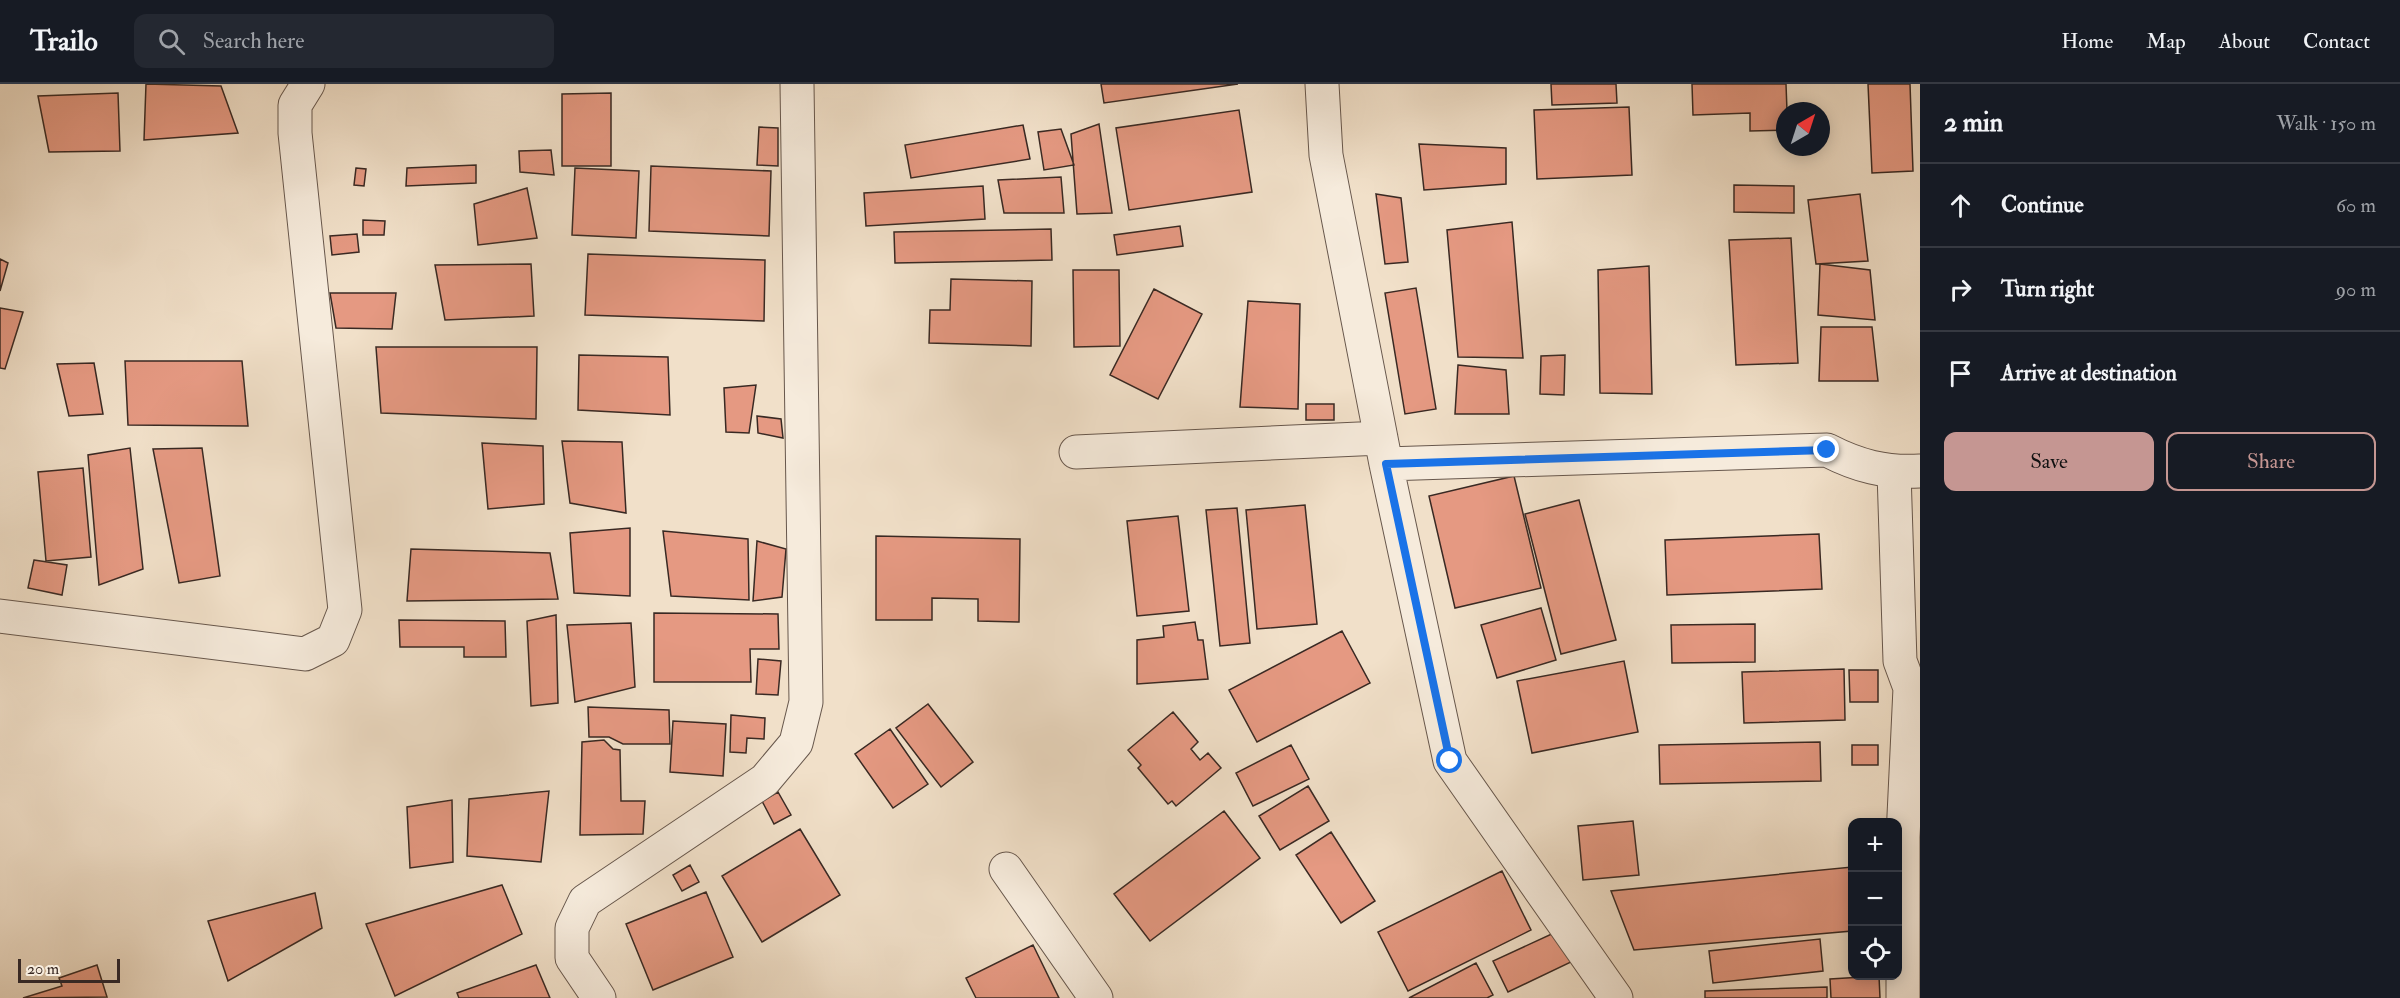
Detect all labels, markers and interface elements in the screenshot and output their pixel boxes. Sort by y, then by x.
search box [134,14,554,68]
text: Trailo [30,24,98,59]
icon: search [155,25,188,58]
text: Search here [203,27,304,55]
text: Home [2061,28,2113,55]
text: Map [2146,28,2186,55]
text: About [2219,28,2270,55]
text: Contact [2303,28,2370,55]
north arrow [1776,102,1830,156]
text: 2 min [1944,107,2003,139]
text: Walk · 150 m [2276,111,2376,136]
icon: ahead [1944,189,1977,222]
text: Continue [2001,191,2084,219]
text: 60 m [2336,193,2376,218]
icon: right [1944,273,1977,306]
text: Turn right [2001,275,2094,303]
text: 90 m [2336,277,2376,302]
icon: arrive [1944,357,1977,390]
text: Arrive at destination [2001,359,2177,387]
button: Save [1944,432,2154,491]
button: Share [2166,432,2376,491]
route end [1813,436,1839,462]
route start [1436,747,1462,773]
map controls [1848,818,1902,980]
button: + [1848,818,1902,872]
button: − [1848,872,1902,926]
button: locate [1848,926,1902,980]
scale bar [18,956,120,984]
text: 20 m [27,959,59,979]

